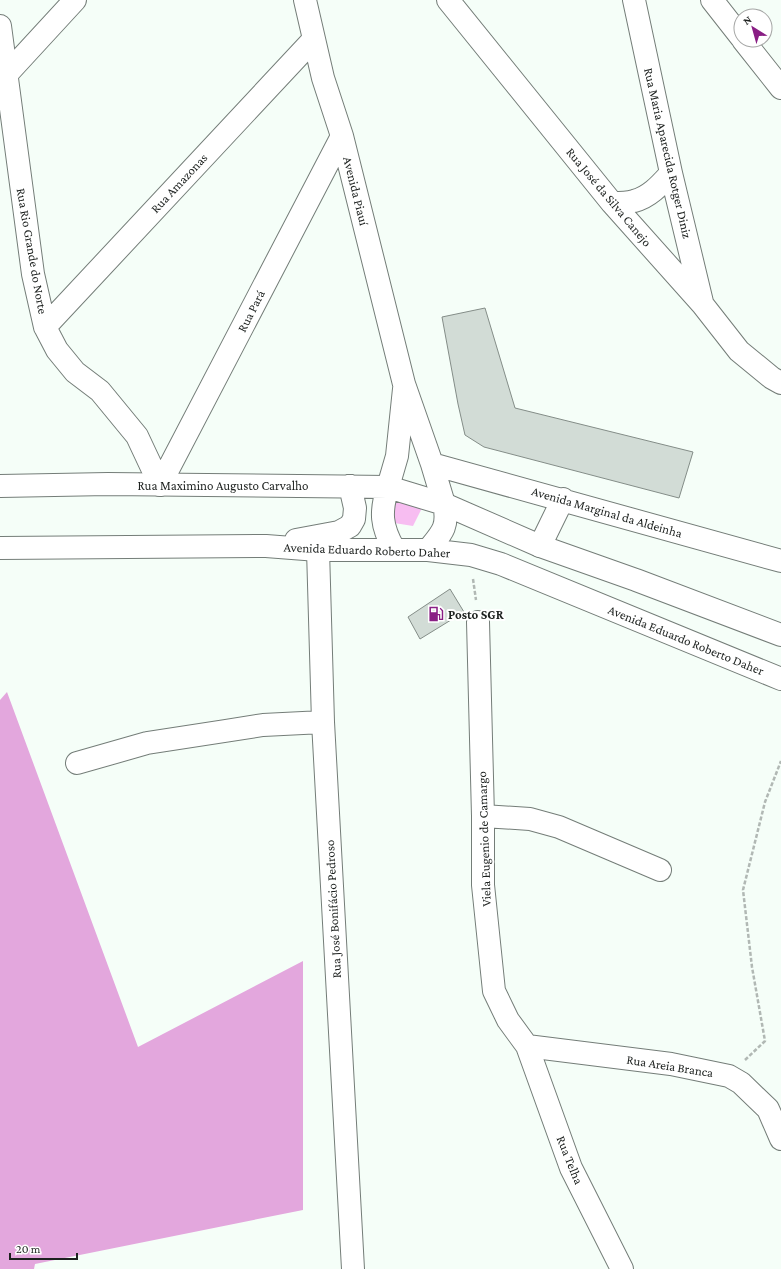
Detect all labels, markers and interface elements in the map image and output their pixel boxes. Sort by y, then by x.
north arrow [733,8,773,48]
text: N [740,13,754,27]
street label: Rua Maria Aparecida Rotger Diniz [641,66,695,240]
street label: Rua José da Silva Canejo [562,144,655,250]
street label: Rua Amazonas [147,150,211,216]
street label: Avenida Piauí [340,155,372,228]
street label: Rua Rio Grande do Norte [14,187,51,315]
street label: Rua Pará [234,287,268,335]
street label: Rua Maximino Augusto Carvalho [137,478,309,493]
street label: Avenida Marginal da Aldeinha [530,483,684,541]
street label: Avenida Eduardo Roberto Daher [283,540,451,560]
street label: Avenida Eduardo Roberto Daher [606,602,767,678]
fuel station icon: Posto SGR [427,605,445,623]
place label: Posto SGR [448,607,504,622]
street label: Viela Eugenio de Camargo [474,771,494,907]
street label: Rua José Bonifácio Pedroso [322,839,344,979]
street label: Rua Areia Branca [626,1052,714,1080]
street label: Rua Telha [553,1134,587,1186]
scale bar [10,1235,77,1261]
text: 20 m [16,1242,41,1256]

